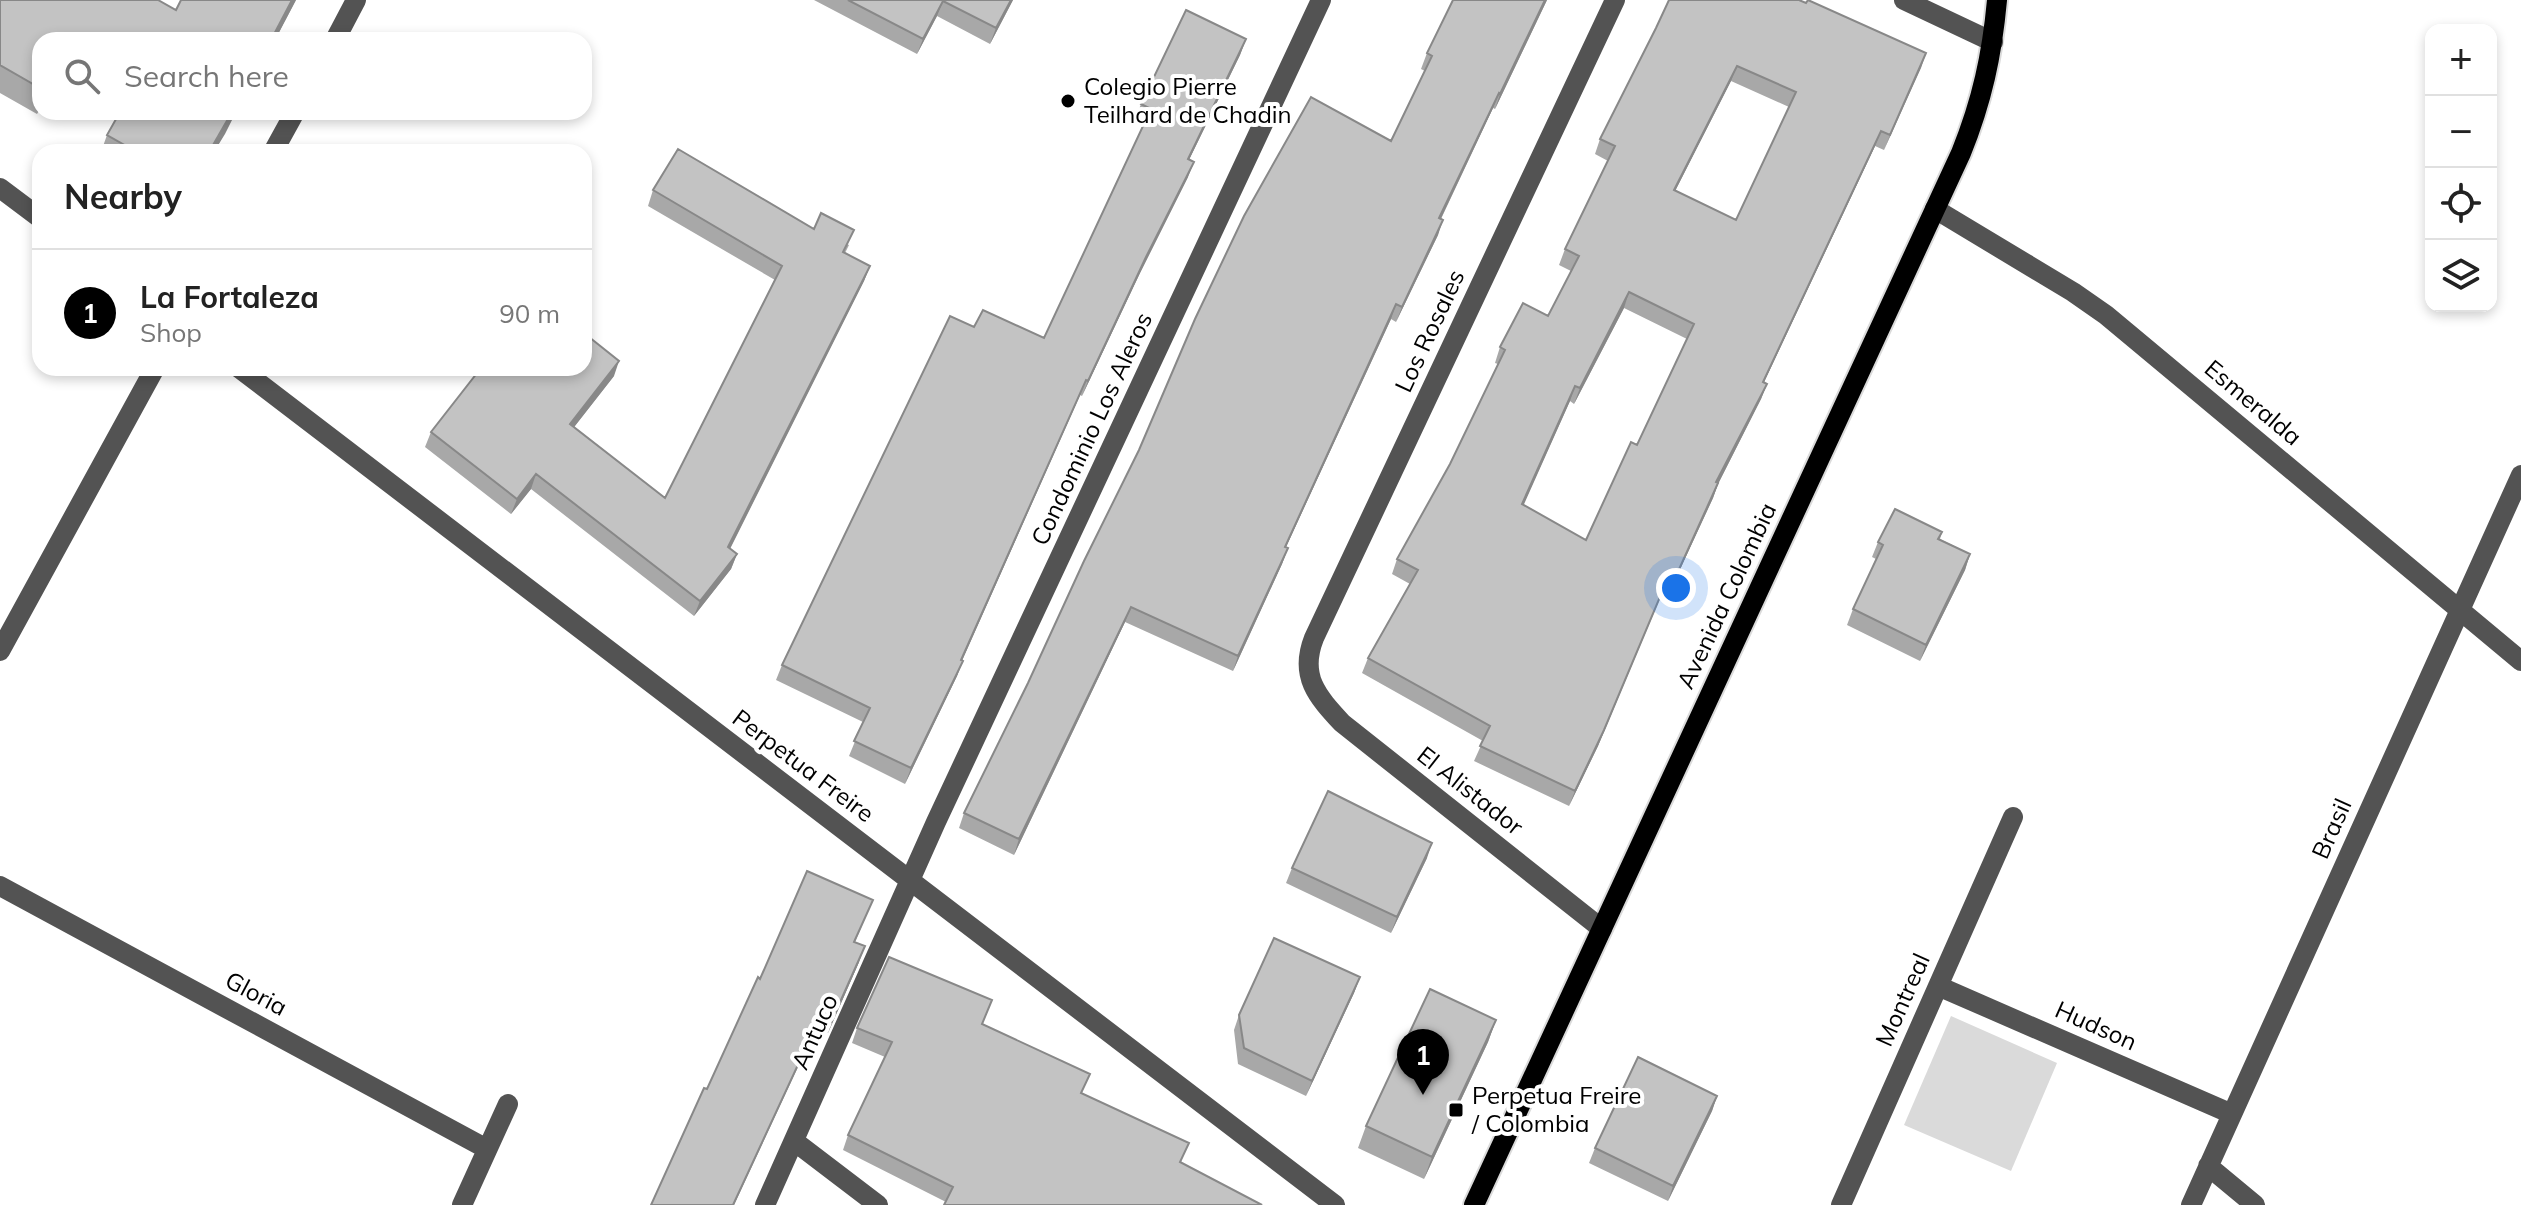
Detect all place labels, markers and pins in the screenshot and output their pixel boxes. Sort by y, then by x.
place label: Colegio Pierre Teilhard de Chadin [1084,71,1292,129]
marker: Colegio Pierre Teilhard de Chadin [1059,92,1077,110]
pin: 1 [1397,1029,1449,1095]
place label: Perpetua Freire / Colombia [1471,1080,1641,1138]
marker: Perpetua Freire / Colombia [1447,1101,1465,1119]

